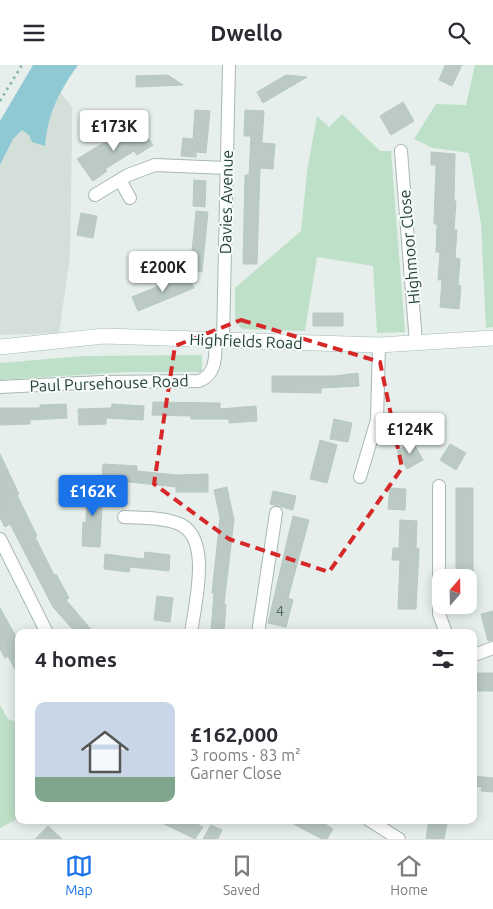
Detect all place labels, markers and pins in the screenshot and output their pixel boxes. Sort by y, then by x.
pin: £173K [79,109,149,152]
pin: £200K [128,251,198,293]
pin: £124K [375,413,445,455]
pin: £162K [58,475,128,517]

